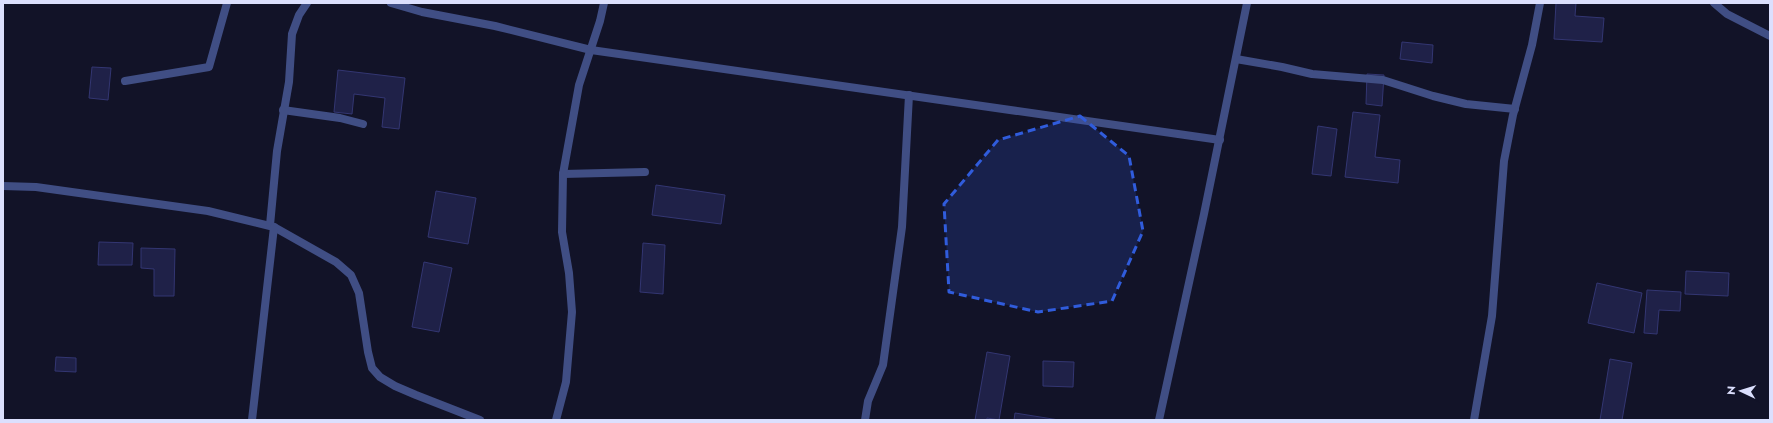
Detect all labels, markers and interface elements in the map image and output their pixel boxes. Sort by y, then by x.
north arrow [1721,371,1761,411]
text: N [1723,385,1739,395]

